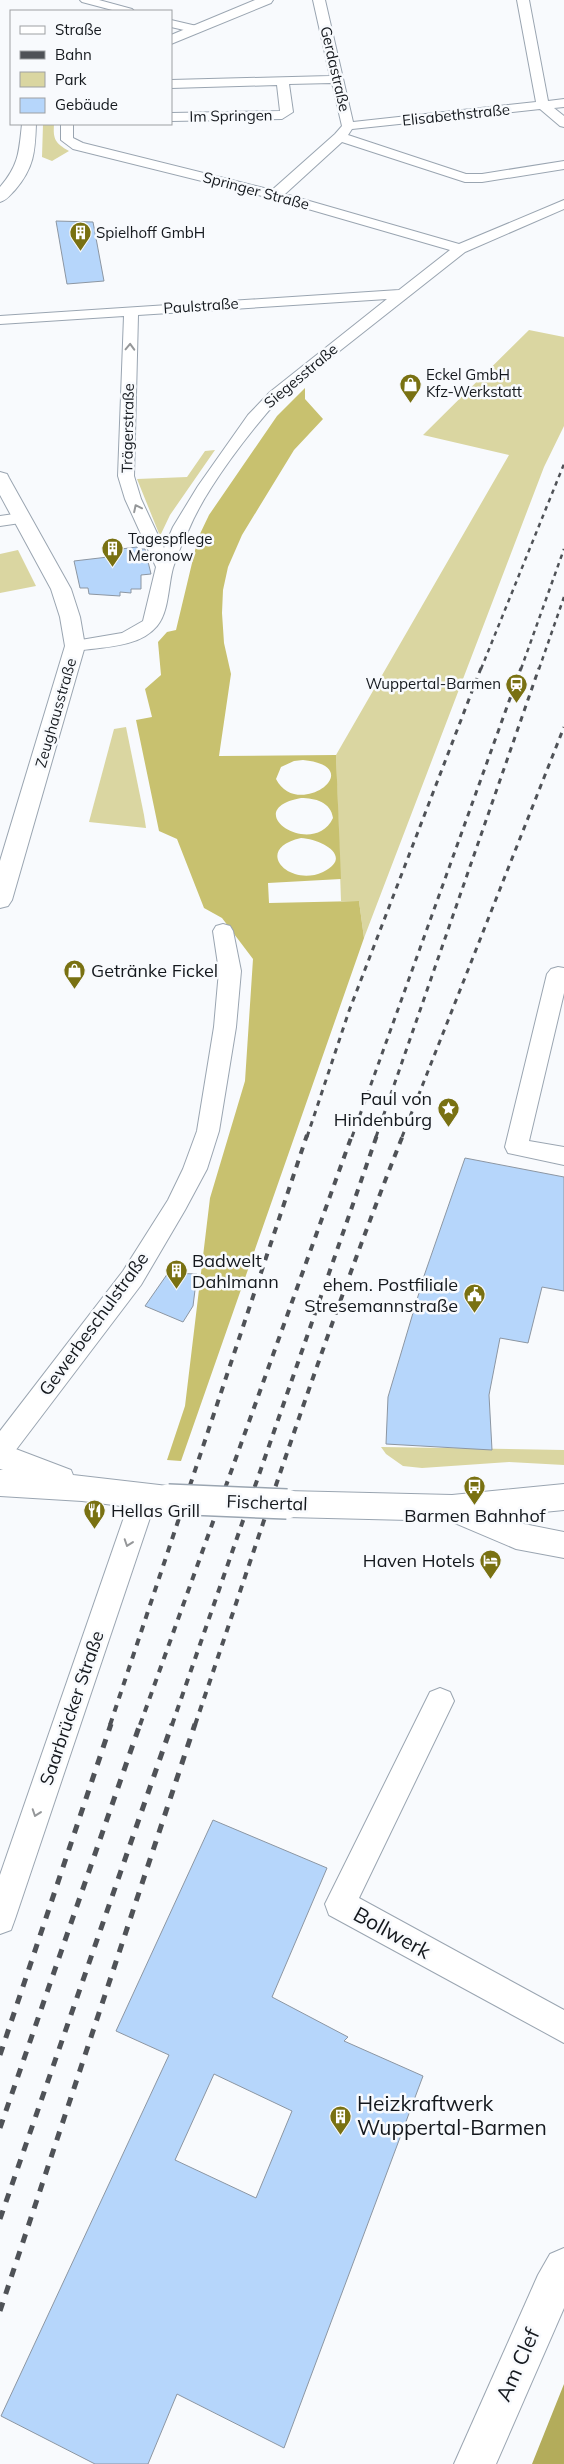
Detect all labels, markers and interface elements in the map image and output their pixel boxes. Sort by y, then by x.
legend [10,10,172,125]
text: Straße [55,20,102,39]
street label: Gerdastraße [316,24,355,113]
text: Bahn [55,45,92,64]
text: Park [55,70,87,89]
text: Gebäude [55,95,118,114]
street label: Elisabethstraße [401,99,511,130]
street label: Im Springen [189,105,273,126]
street label: Springer Straße [201,167,311,214]
building icon: Spielhoff GmbH [68,221,92,252]
place label: Spielhoff GmbH [96,223,205,242]
street label: Paulstraße [163,293,239,318]
street label: Siegesstraße [260,339,341,412]
one-way arrow [125,343,135,350]
place label: Eckel GmbH Kfz-Werkstatt [426,365,522,401]
shop icon: Eckel GmbH Kfz-Werkstatt [398,372,422,403]
street label: Trägerstraße [117,383,138,473]
one-way arrow [133,504,143,513]
place label: Tagespflege Meronow [128,529,213,565]
building icon: Tagespflege Meronow [100,536,124,567]
street label: Zeughausstraße [31,656,80,770]
station icon: Wuppertal-Barmen [505,672,529,703]
place label: Wuppertal-Barmen [365,674,501,693]
shop icon: Getränke Fickel [63,959,87,990]
place label: Getränke Fickel [91,959,218,982]
place label: Paul von Hindenburg [334,1087,432,1131]
place icon: Paul von Hindenburg [436,1097,460,1128]
street label: Gewerbeschulstraße [34,1247,153,1400]
place label: Badwelt Dahlmann [192,1249,279,1293]
building icon: Badwelt Dahlmann [164,1259,188,1290]
place label: ehem. Postfiliale Stresemannstraße [304,1273,458,1317]
public building icon: ehem. Postfiliale Stresemannstraße [462,1283,486,1314]
bus stop icon: Barmen Bahnhof [463,1474,487,1505]
street label: Fischertal [226,1490,308,1515]
restaurant icon: Hellas Grill [83,1499,107,1530]
place label: Hellas Grill [111,1499,200,1522]
place label: Barmen Bahnhof [404,1504,547,1527]
one-way arrow [124,1539,134,1547]
place label: Haven Hotels [363,1549,475,1572]
hotel icon: Haven Hotels [479,1549,503,1580]
street label: Saarbrücker Straße [34,1628,109,1788]
one-way arrow [32,1808,42,1817]
street label: Bollwerk [349,1900,436,1964]
place label: Heizkraftwerk Wuppertal-Barmen [357,2090,547,2140]
building icon: Heizkraftwerk Wuppertal-Barmen [329,2104,353,2135]
street label: Am Clef [490,2323,545,2405]

